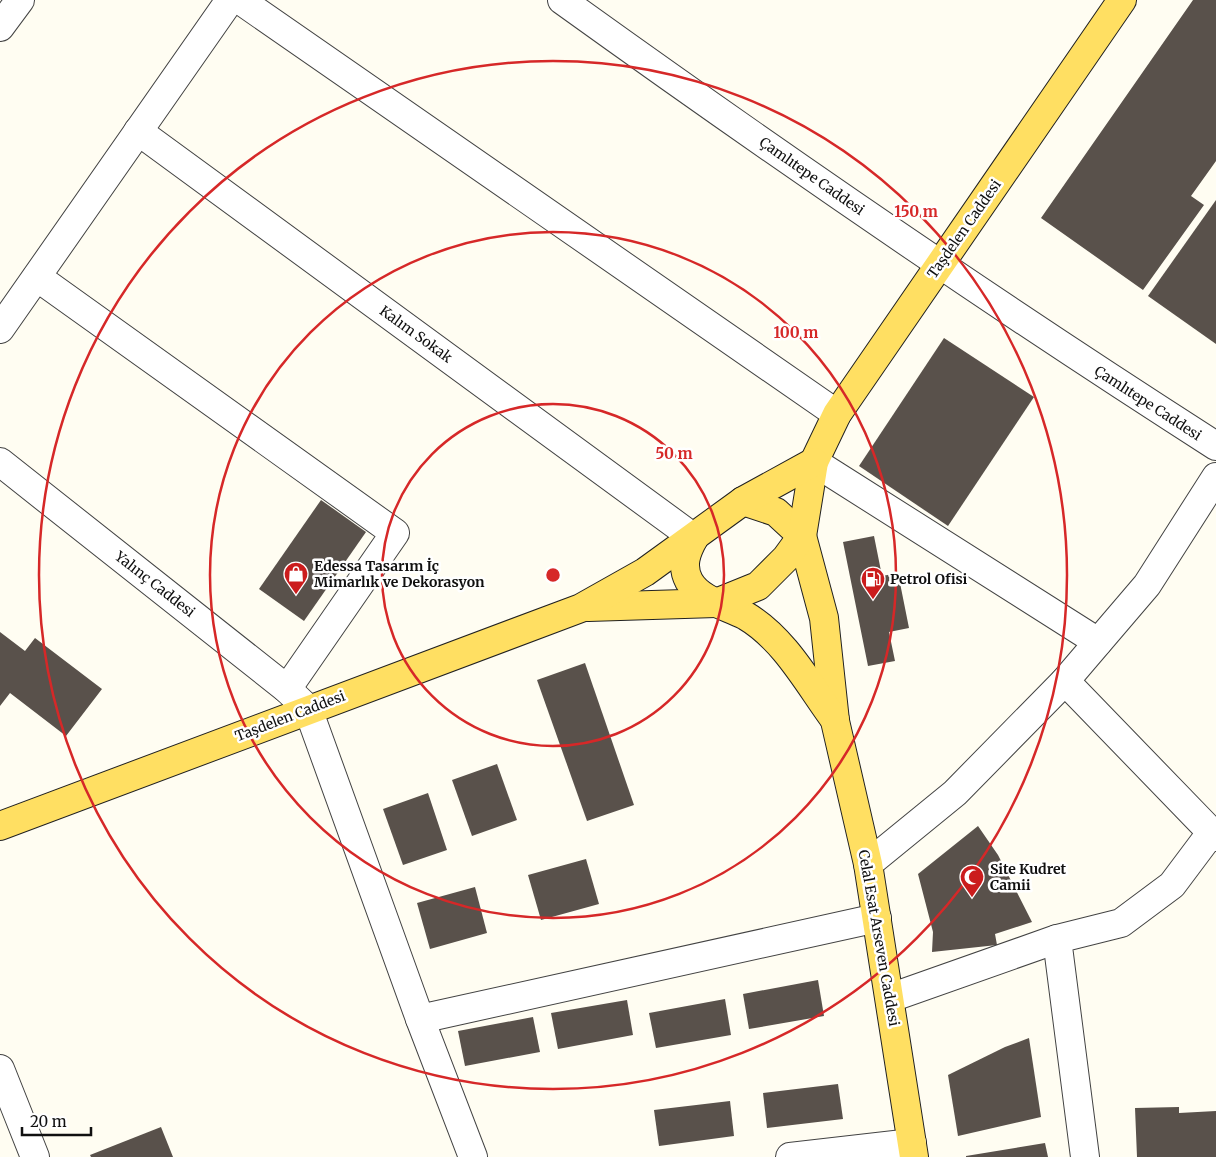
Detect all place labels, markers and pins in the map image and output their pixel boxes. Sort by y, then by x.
place label: Edessa Tasarım İç Mimarlık ve Dekorasyon [314,557,485,591]
shop icon: Edessa Tasarım İç Mimarlık ve Dekorasyon [283,561,309,595]
centre of rings [544,566,562,584]
fuel station icon: Petrol Ofisi [860,566,886,600]
place label: Petrol Ofisi [890,570,968,588]
place label: Site Kudret Camii [990,860,1067,894]
mosque icon: Site Kudret Camii [959,864,985,898]

